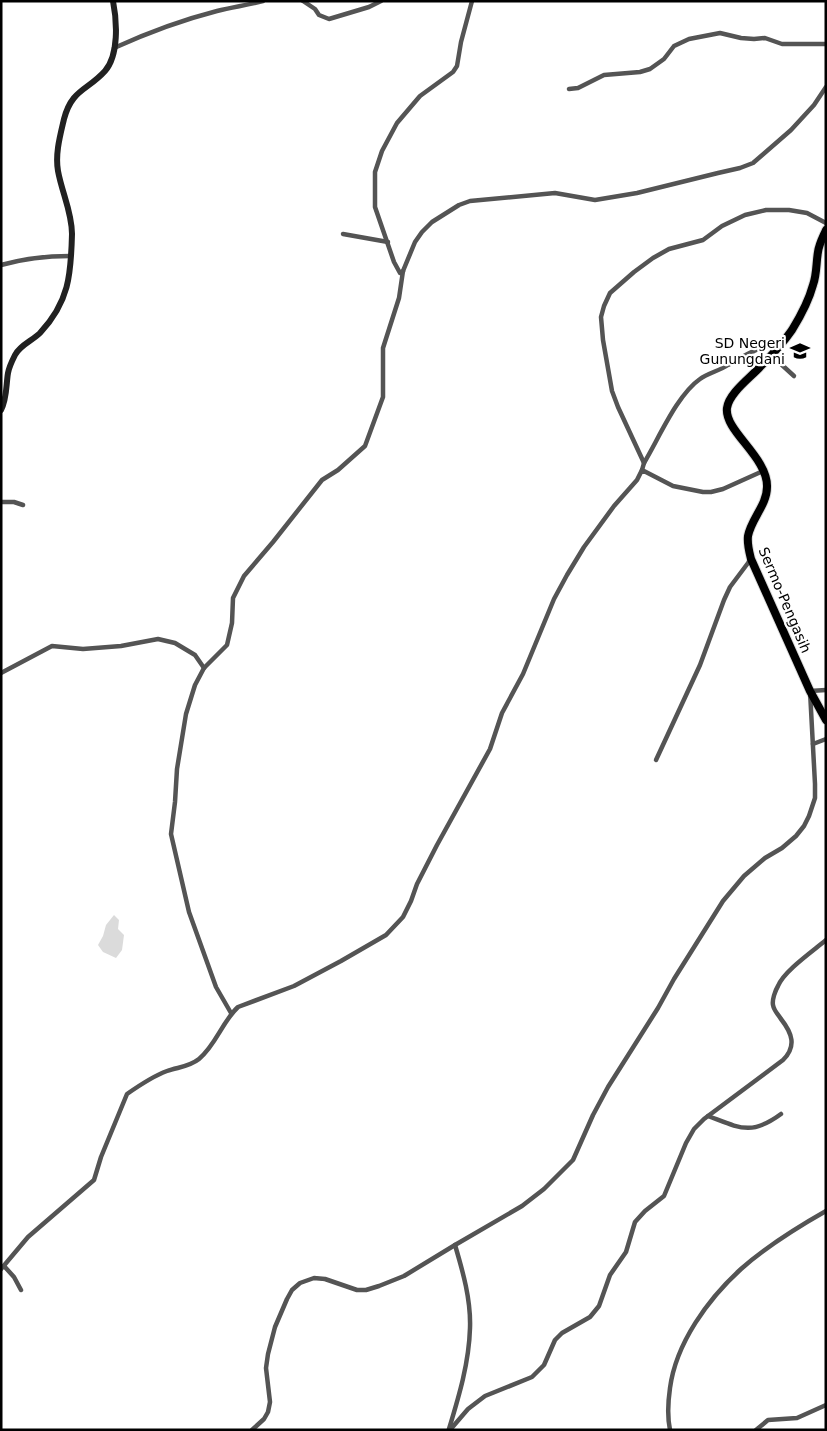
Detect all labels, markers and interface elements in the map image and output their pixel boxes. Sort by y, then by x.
place label: SD Negeri Gunungdani [700,335,785,367]
school or university icon: SD Negeri Gunungdani [789,340,811,362]
street label: Sermo-Pengasih [755,545,815,655]

